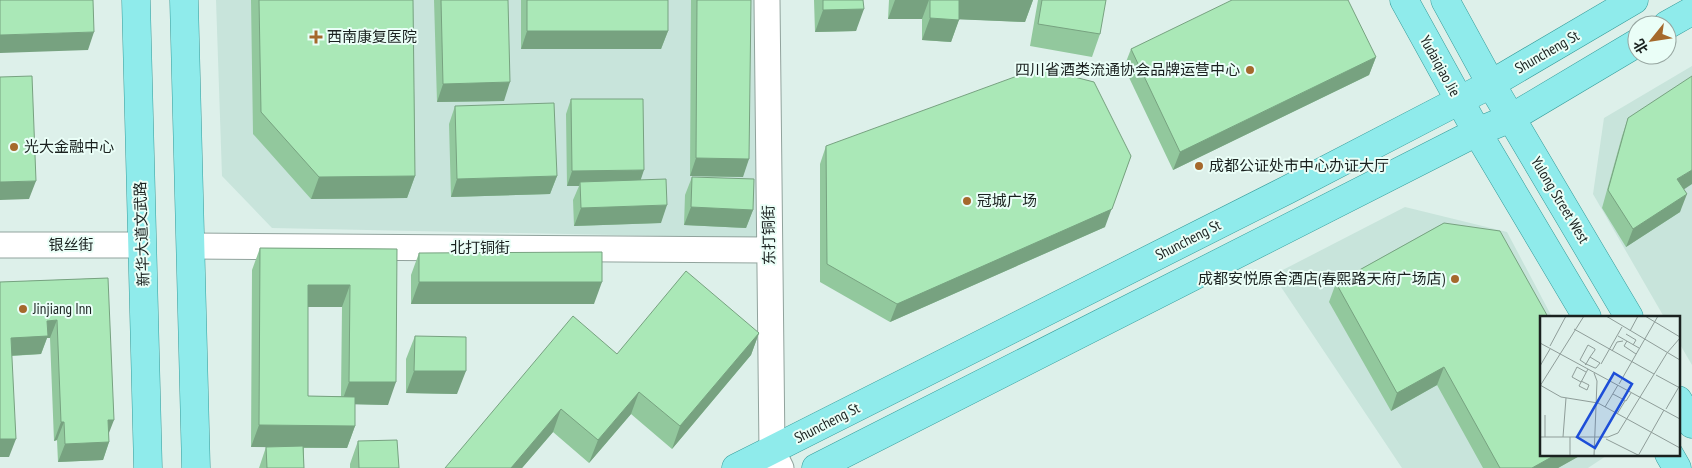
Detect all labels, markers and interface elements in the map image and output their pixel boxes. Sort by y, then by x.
north arrow [1627,15,1677,65]
street label: Shuncheng St [1511,26,1582,78]
place label: 西南康复医院 [327,27,417,46]
marker: 西南康复医院 [309,30,323,44]
street label: Yudaiqiao Jie [1416,32,1465,100]
text: 北 [1629,36,1652,57]
place label: 四川省酒类流通协会品牌运营中心 [1015,60,1240,79]
marker: 四川省酒类流通协会品牌运营中心 [1244,64,1256,76]
place label: 光大金融中心 [24,137,114,156]
marker: 光大金融中心 [8,141,20,153]
street label: Yulong Street West [1527,153,1594,246]
place label: 成都公证处市中心办证大厅 [1209,156,1389,175]
marker: 成都公证处市中心办证大厅 [1193,160,1205,172]
street label: 新华大道文武路 [130,181,153,287]
place label: 冠城广场 [977,191,1037,210]
marker: 冠城广场 [961,195,973,207]
street label: 东打铜街 [758,205,779,265]
street label: Shuncheng St [1152,215,1224,264]
street label: 银丝街 [48,235,94,254]
street label: 北打铜街 [450,238,510,257]
place label: 成都安悦原舍酒店(春熙路天府广场店) [1198,269,1445,288]
marker: 成都安悦原舍酒店(春熙路天府广场店) [1449,273,1461,285]
place label: Jinjiang Inn [32,299,92,318]
marker: Jinjiang Inn [17,303,29,315]
inset map [1540,316,1680,456]
street label: Shuncheng St [791,398,863,447]

